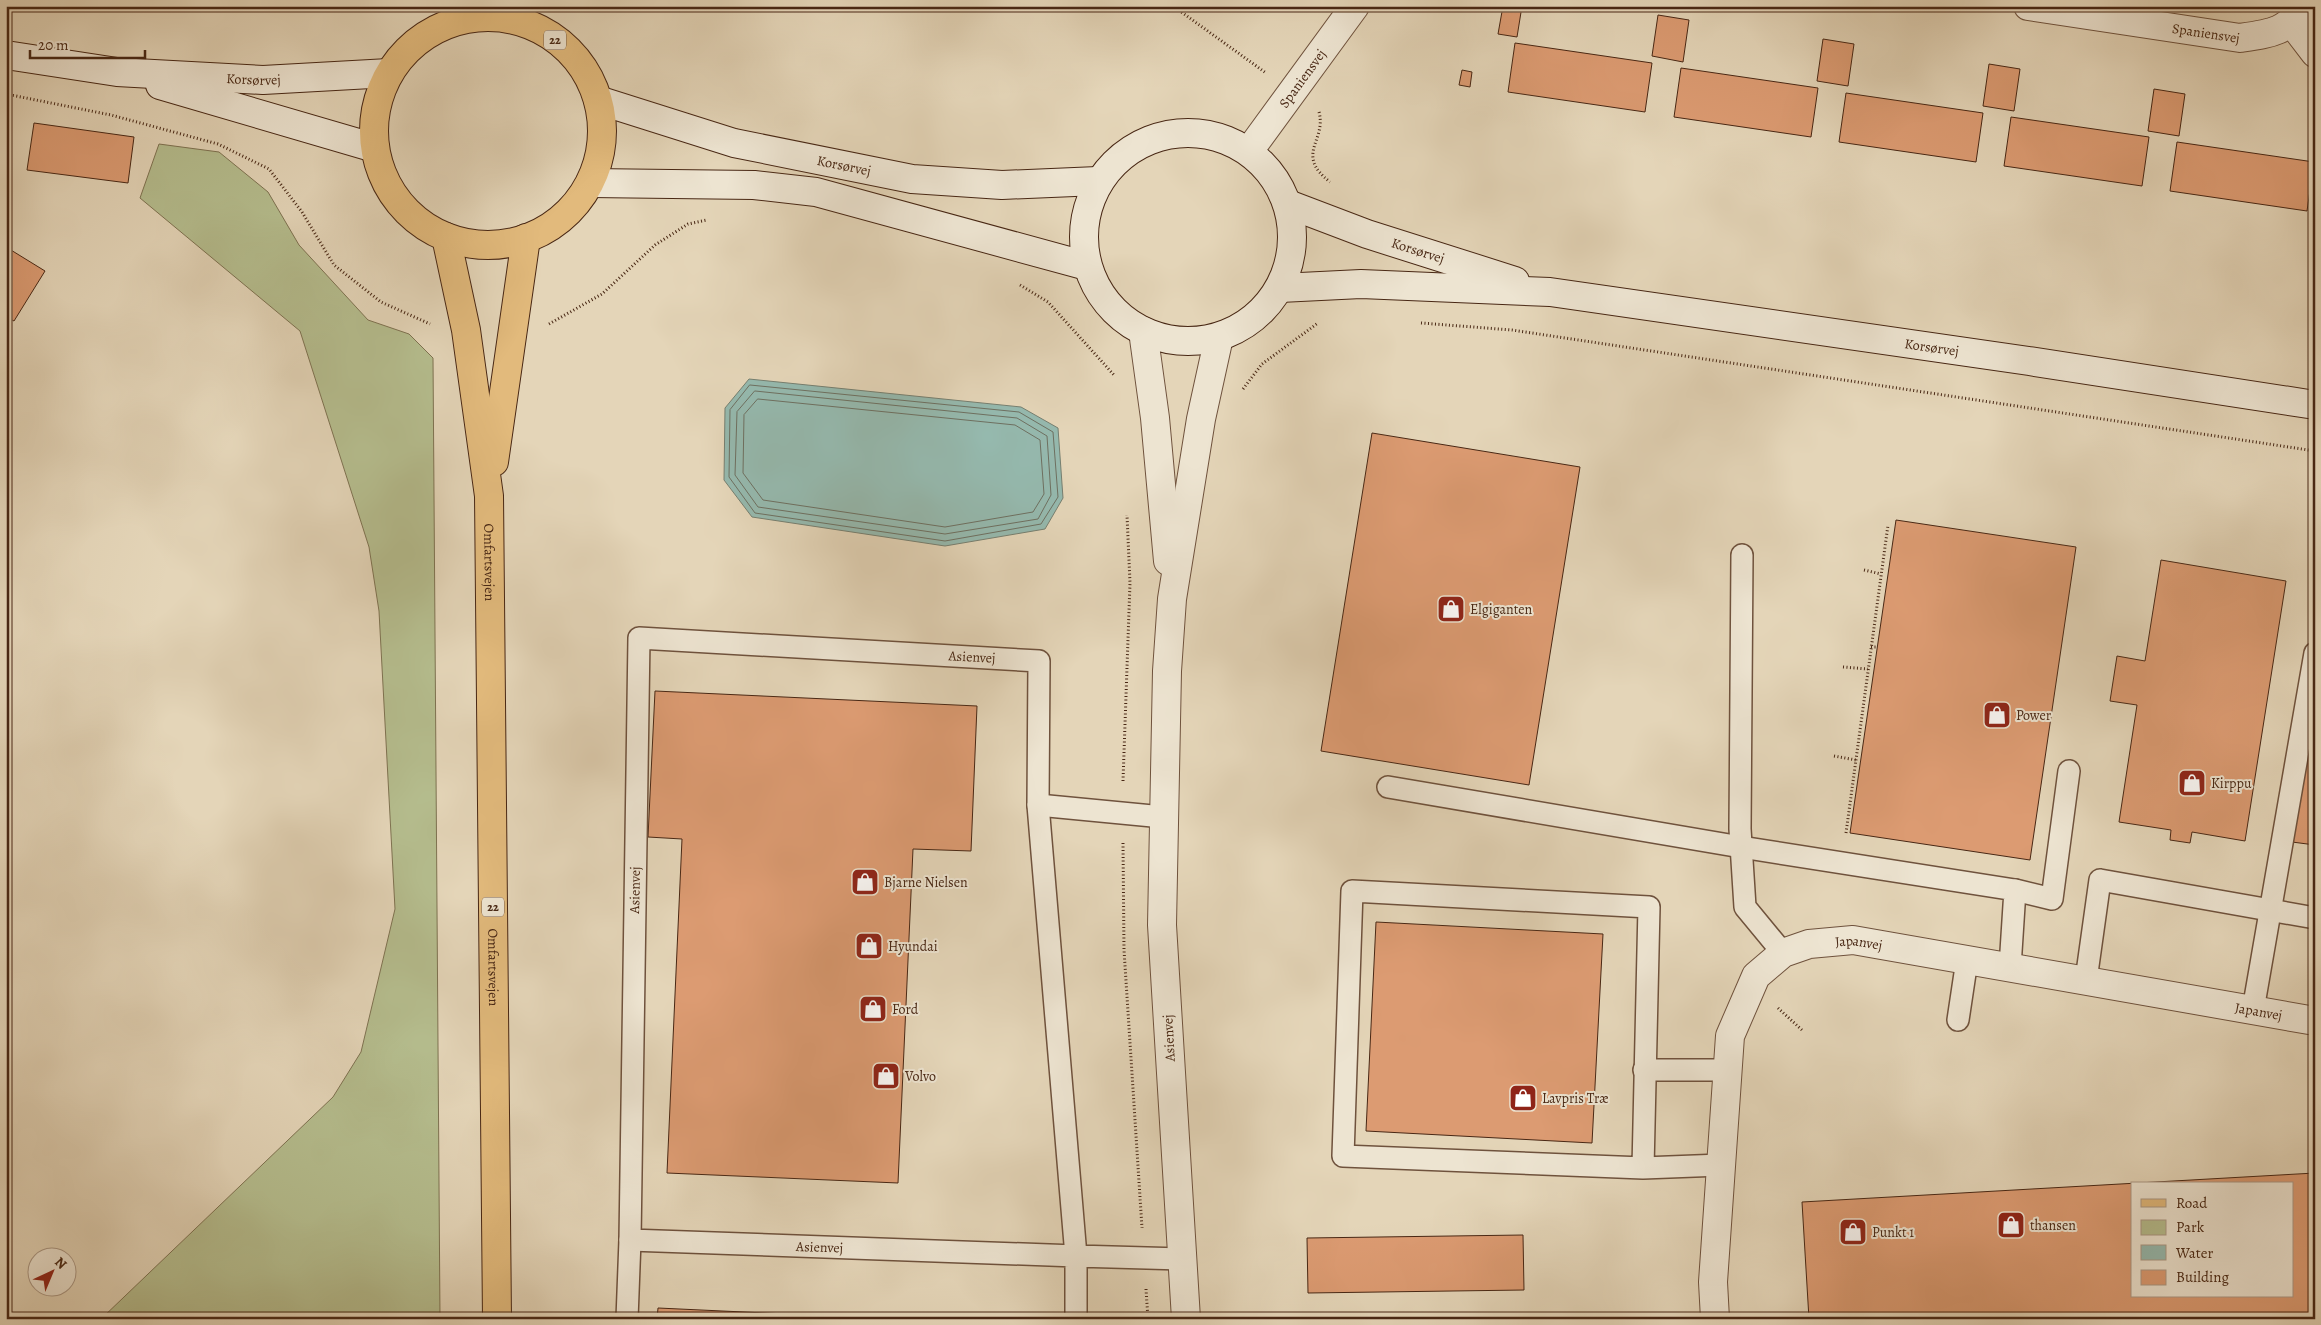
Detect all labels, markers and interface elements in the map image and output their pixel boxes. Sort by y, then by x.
street label: Spaniensvej [2171,18,2241,47]
scale bar [30,28,145,60]
road number: 22 [544,30,566,50]
text: 20 m [38,35,69,55]
street label: Spaniensvej [1274,45,1330,112]
street label: Korsørvej [226,68,281,90]
street label: Korsørvej [815,151,873,180]
street label: Korsørvej [1389,233,1447,268]
street label: Korsørvej [1903,334,1960,360]
street label: Omfartsvejen [480,523,500,602]
shop icon: Elgiganten [1436,594,1466,624]
place label: Elgiganten [1470,600,1533,619]
street label: Asienvej [947,646,996,668]
shop icon: Power [1982,700,2012,730]
place label: Power [2016,706,2052,725]
shop icon: Kirppu [2177,768,2207,798]
place label: Kirppu [2211,774,2252,793]
street label: Asienvej [625,866,645,915]
shop icon: Bjarne Nielsen [850,867,880,897]
place label: Bjarne Nielsen [884,873,968,892]
road number: 22 [482,898,504,916]
street label: Omfartsvejen [484,928,503,1007]
shop icon: Hyundai [854,931,884,961]
street label: Japanvej [1834,931,1884,954]
place label: Hyundai [888,937,938,956]
shop icon: Ford [858,994,888,1024]
street label: Japanvej [2233,998,2284,1025]
place label: Ford [892,1000,919,1019]
street label: Asienvej [1158,1014,1180,1063]
shop icon: Volvo [871,1061,901,1091]
place label: Volvo [904,1067,936,1086]
shop icon: Lavpris Træ [1508,1083,1538,1113]
place label: Lavpris Træ [1542,1089,1608,1108]
legend [2131,1182,2294,1298]
text: Road [2176,1193,2208,1213]
shop icon: thansen [1996,1210,2026,1240]
place label: thansen [2030,1216,2076,1235]
shop icon: Punkt 1 [1838,1217,1868,1247]
text: Park [2176,1217,2205,1237]
place label: Punkt 1 [1872,1223,1914,1242]
street label: Asienvej [795,1236,844,1257]
text: Water [2175,1243,2213,1263]
north arrow [28,1248,78,1298]
text: N [50,1253,71,1273]
text: Building [2176,1267,2229,1287]

